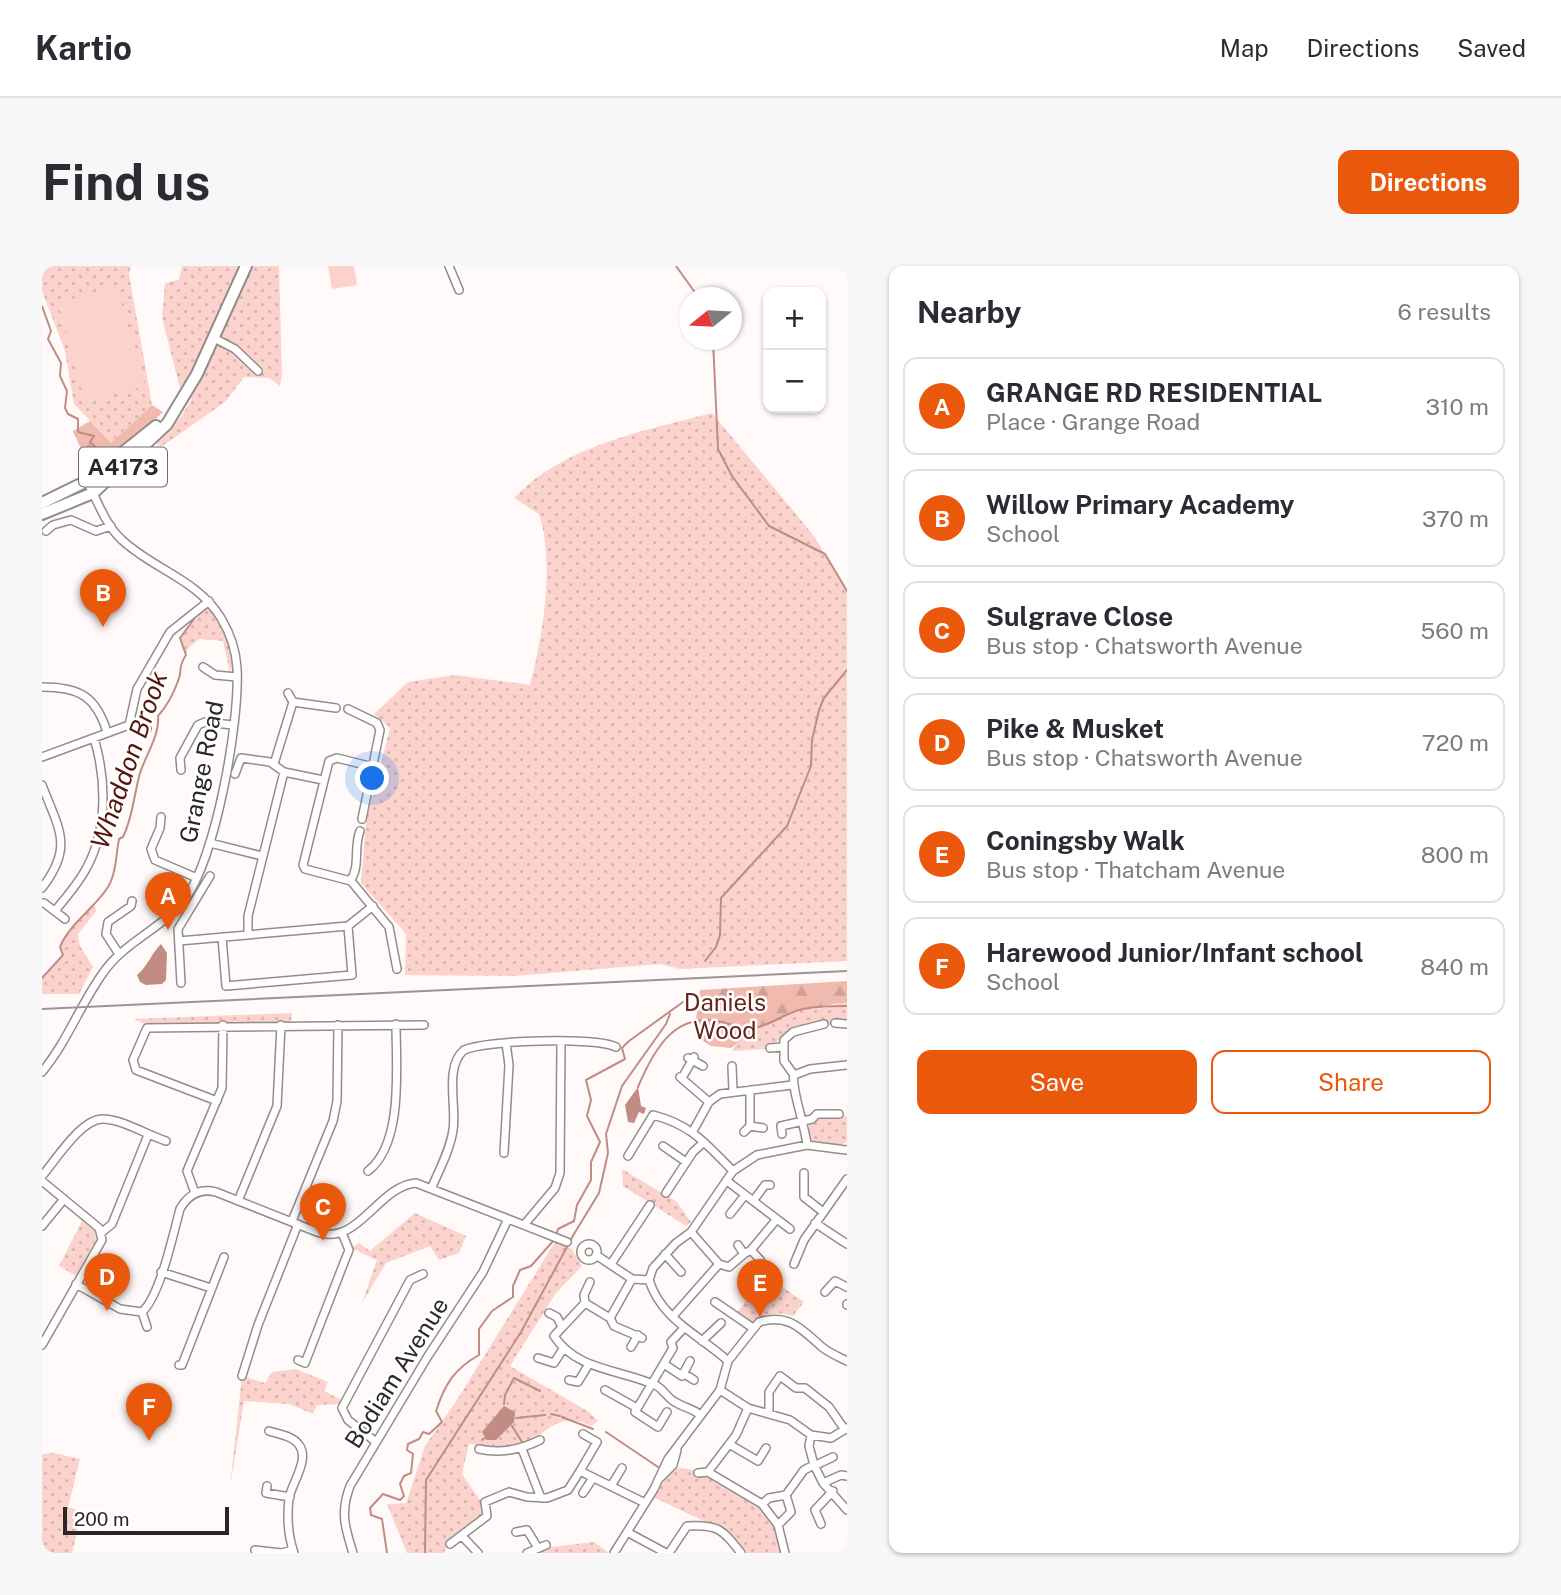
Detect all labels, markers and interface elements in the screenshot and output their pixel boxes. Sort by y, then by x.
text: Kartio [35,29,132,67]
text: Map [1220,34,1269,62]
text: Directions [1307,34,1419,62]
text: Saved [1457,34,1526,62]
button: Directions [1338,150,1519,214]
text: Find us [42,153,210,211]
north arrow [679,287,742,350]
map controls [763,287,826,413]
button: + [763,287,826,350]
text: Nearby [917,294,1021,330]
text: 6 results [1398,298,1491,325]
button: − [763,350,826,413]
text: GRANGE RD RESIDENTIAL [986,377,1322,408]
text: A [934,393,950,420]
text: 310 m [1426,393,1489,420]
text: Place · Grange Road [986,408,1200,435]
road number: A4173 [79,448,167,486]
text: Willow Primary Academy [986,489,1294,520]
text: B [934,505,950,532]
text: 370 m [1422,505,1489,532]
text: School [986,520,1060,547]
pin: B [80,569,126,627]
text: Sulgrave Close [986,601,1173,632]
text: C [934,617,950,644]
text: 560 m [1421,617,1489,644]
text: Bus stop · Chatsworth Avenue [986,632,1303,659]
water label: Whaddon Brook [84,667,173,853]
street label: Grange Road [174,698,229,845]
text: Pike & Musket [986,713,1164,744]
text: D [934,729,950,756]
text: 720 m [1422,729,1489,756]
text: Bus stop · Chatsworth Avenue [986,744,1303,771]
your location [355,761,389,795]
text: Coningsby Walk [986,825,1185,856]
text: E [935,841,949,868]
text: 800 m [1421,841,1489,868]
text: Bus stop · Thatcham Avenue [986,856,1285,883]
pin: A [145,872,191,930]
text: Harewood Junior/Infant school [986,937,1364,968]
text: F [935,953,949,980]
text: 840 m [1420,953,1489,980]
text: School [986,968,1060,995]
park label: Daniels Wood [684,988,766,1044]
button: Save [917,1050,1197,1114]
button: Share [1211,1050,1491,1114]
pin: C [300,1183,346,1241]
pin: D [84,1253,130,1311]
pin: E [737,1259,783,1317]
street label: Bodiam Avenue [339,1292,454,1453]
pin: F [126,1383,172,1441]
scale bar [63,1504,229,1536]
text: 200 m [74,1508,130,1530]

